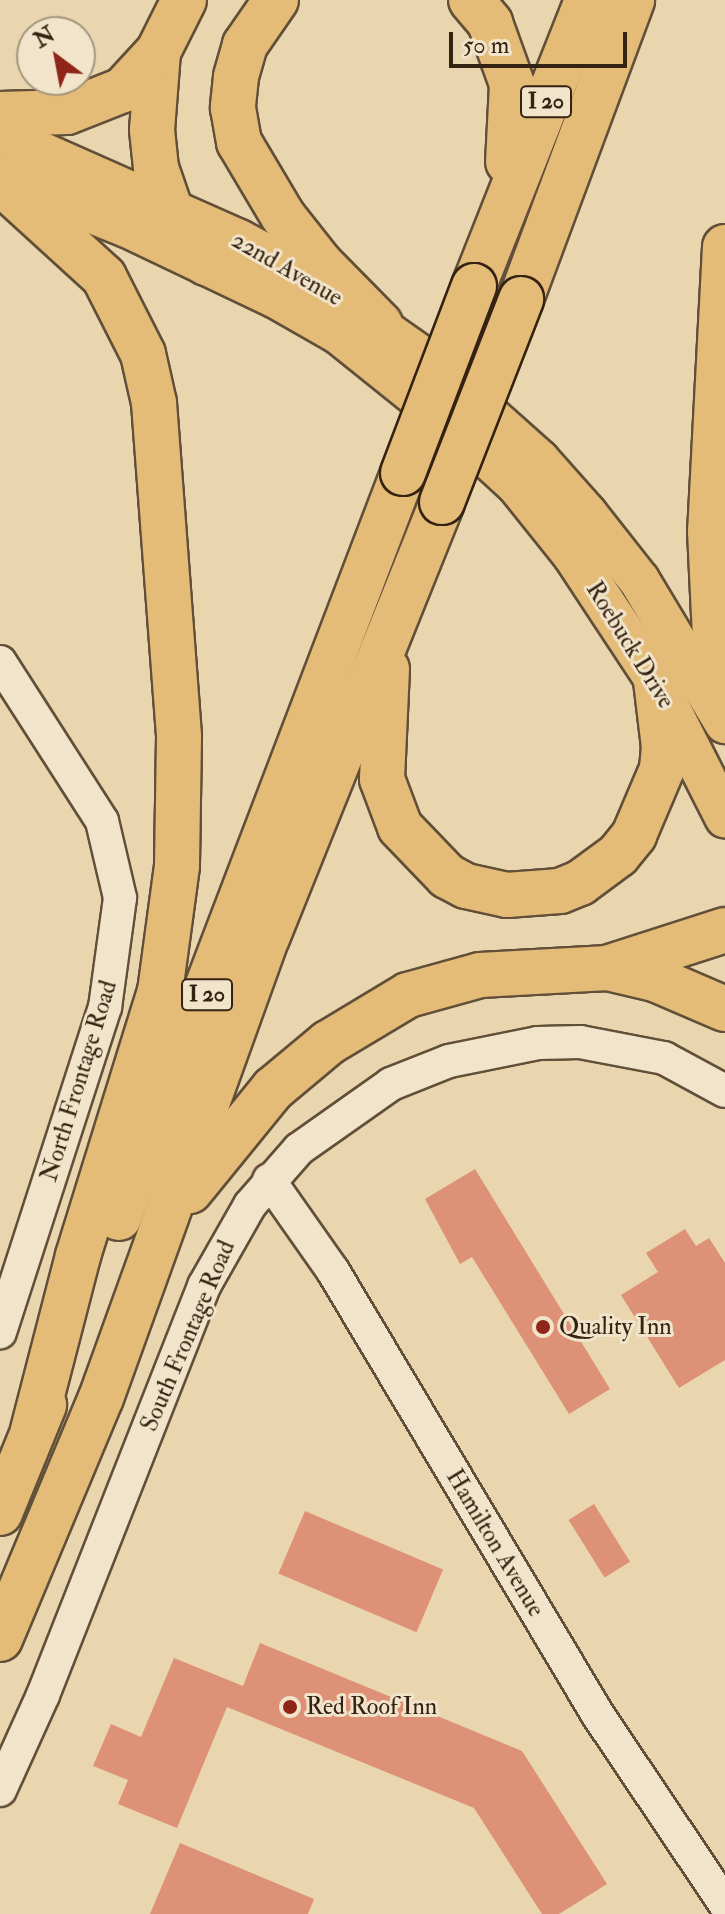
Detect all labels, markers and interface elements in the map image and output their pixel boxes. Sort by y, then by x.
north arrow [16,16,96,96]
scale bar [453,16,631,66]
text: N [29,20,60,54]
text: 50 m [463,30,509,61]
road number: I 20 [520,84,572,120]
street label: 22nd Avenue [227,226,347,312]
street label: Roebuck Drive [580,576,680,714]
street label: North Frontage Road [35,977,123,1185]
road number: I 20 [181,977,233,1013]
street label: South Frontage Road [135,1236,241,1436]
place label: Quality Inn [559,1313,672,1341]
marker: Quality Inn [534,1318,552,1336]
street label: Hamilton Avenue [440,1464,550,1622]
place label: Red Roof Inn [306,1693,437,1721]
marker: Red Roof Inn [281,1698,299,1716]

